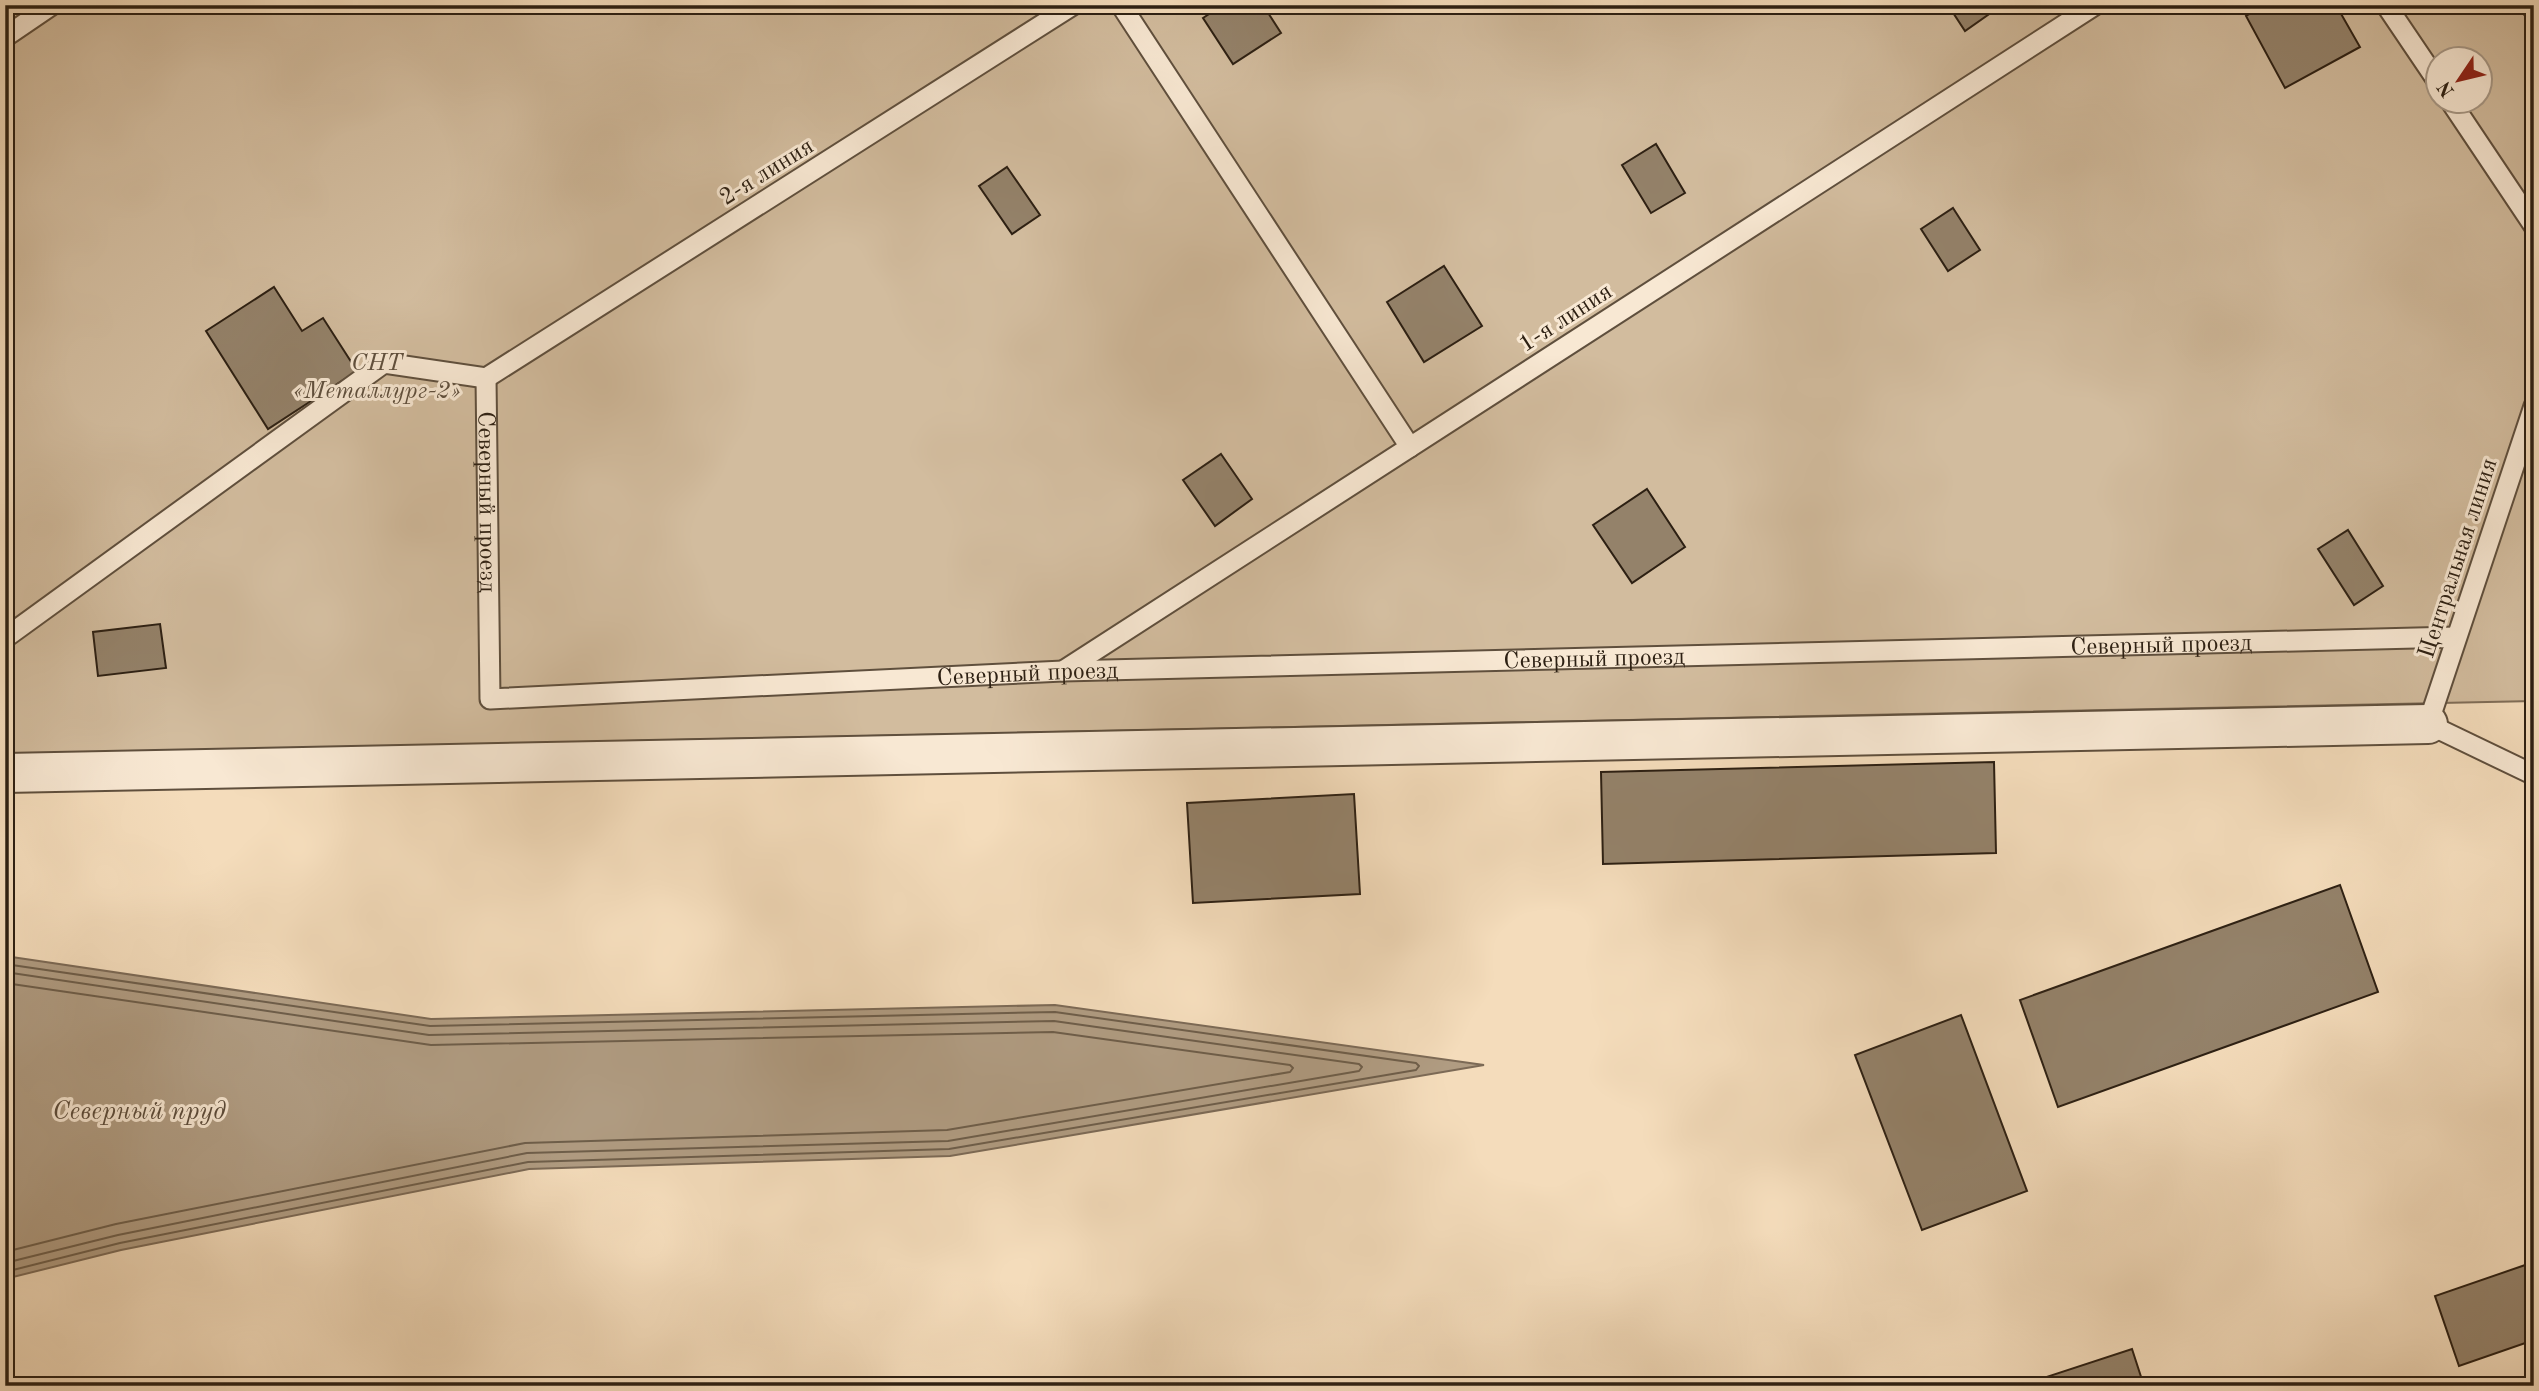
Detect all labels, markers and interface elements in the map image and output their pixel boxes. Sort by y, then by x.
north arrow [2424,46,2494,116]
text: N [2435,77,2459,100]
street label: 2-я линия [716,135,818,211]
street label: 1-я линия [1515,280,1617,357]
park label: СНТ «Металлург-2» [293,352,461,404]
street label: Северный проезд [472,411,499,593]
street label: Центральная линия [2415,456,2503,662]
street label: Северный проезд [2070,632,2252,660]
street label: Северный проезд [1503,646,1685,674]
street label: Северный проезд [936,660,1119,691]
water label: Северный пруд [52,1099,226,1125]

